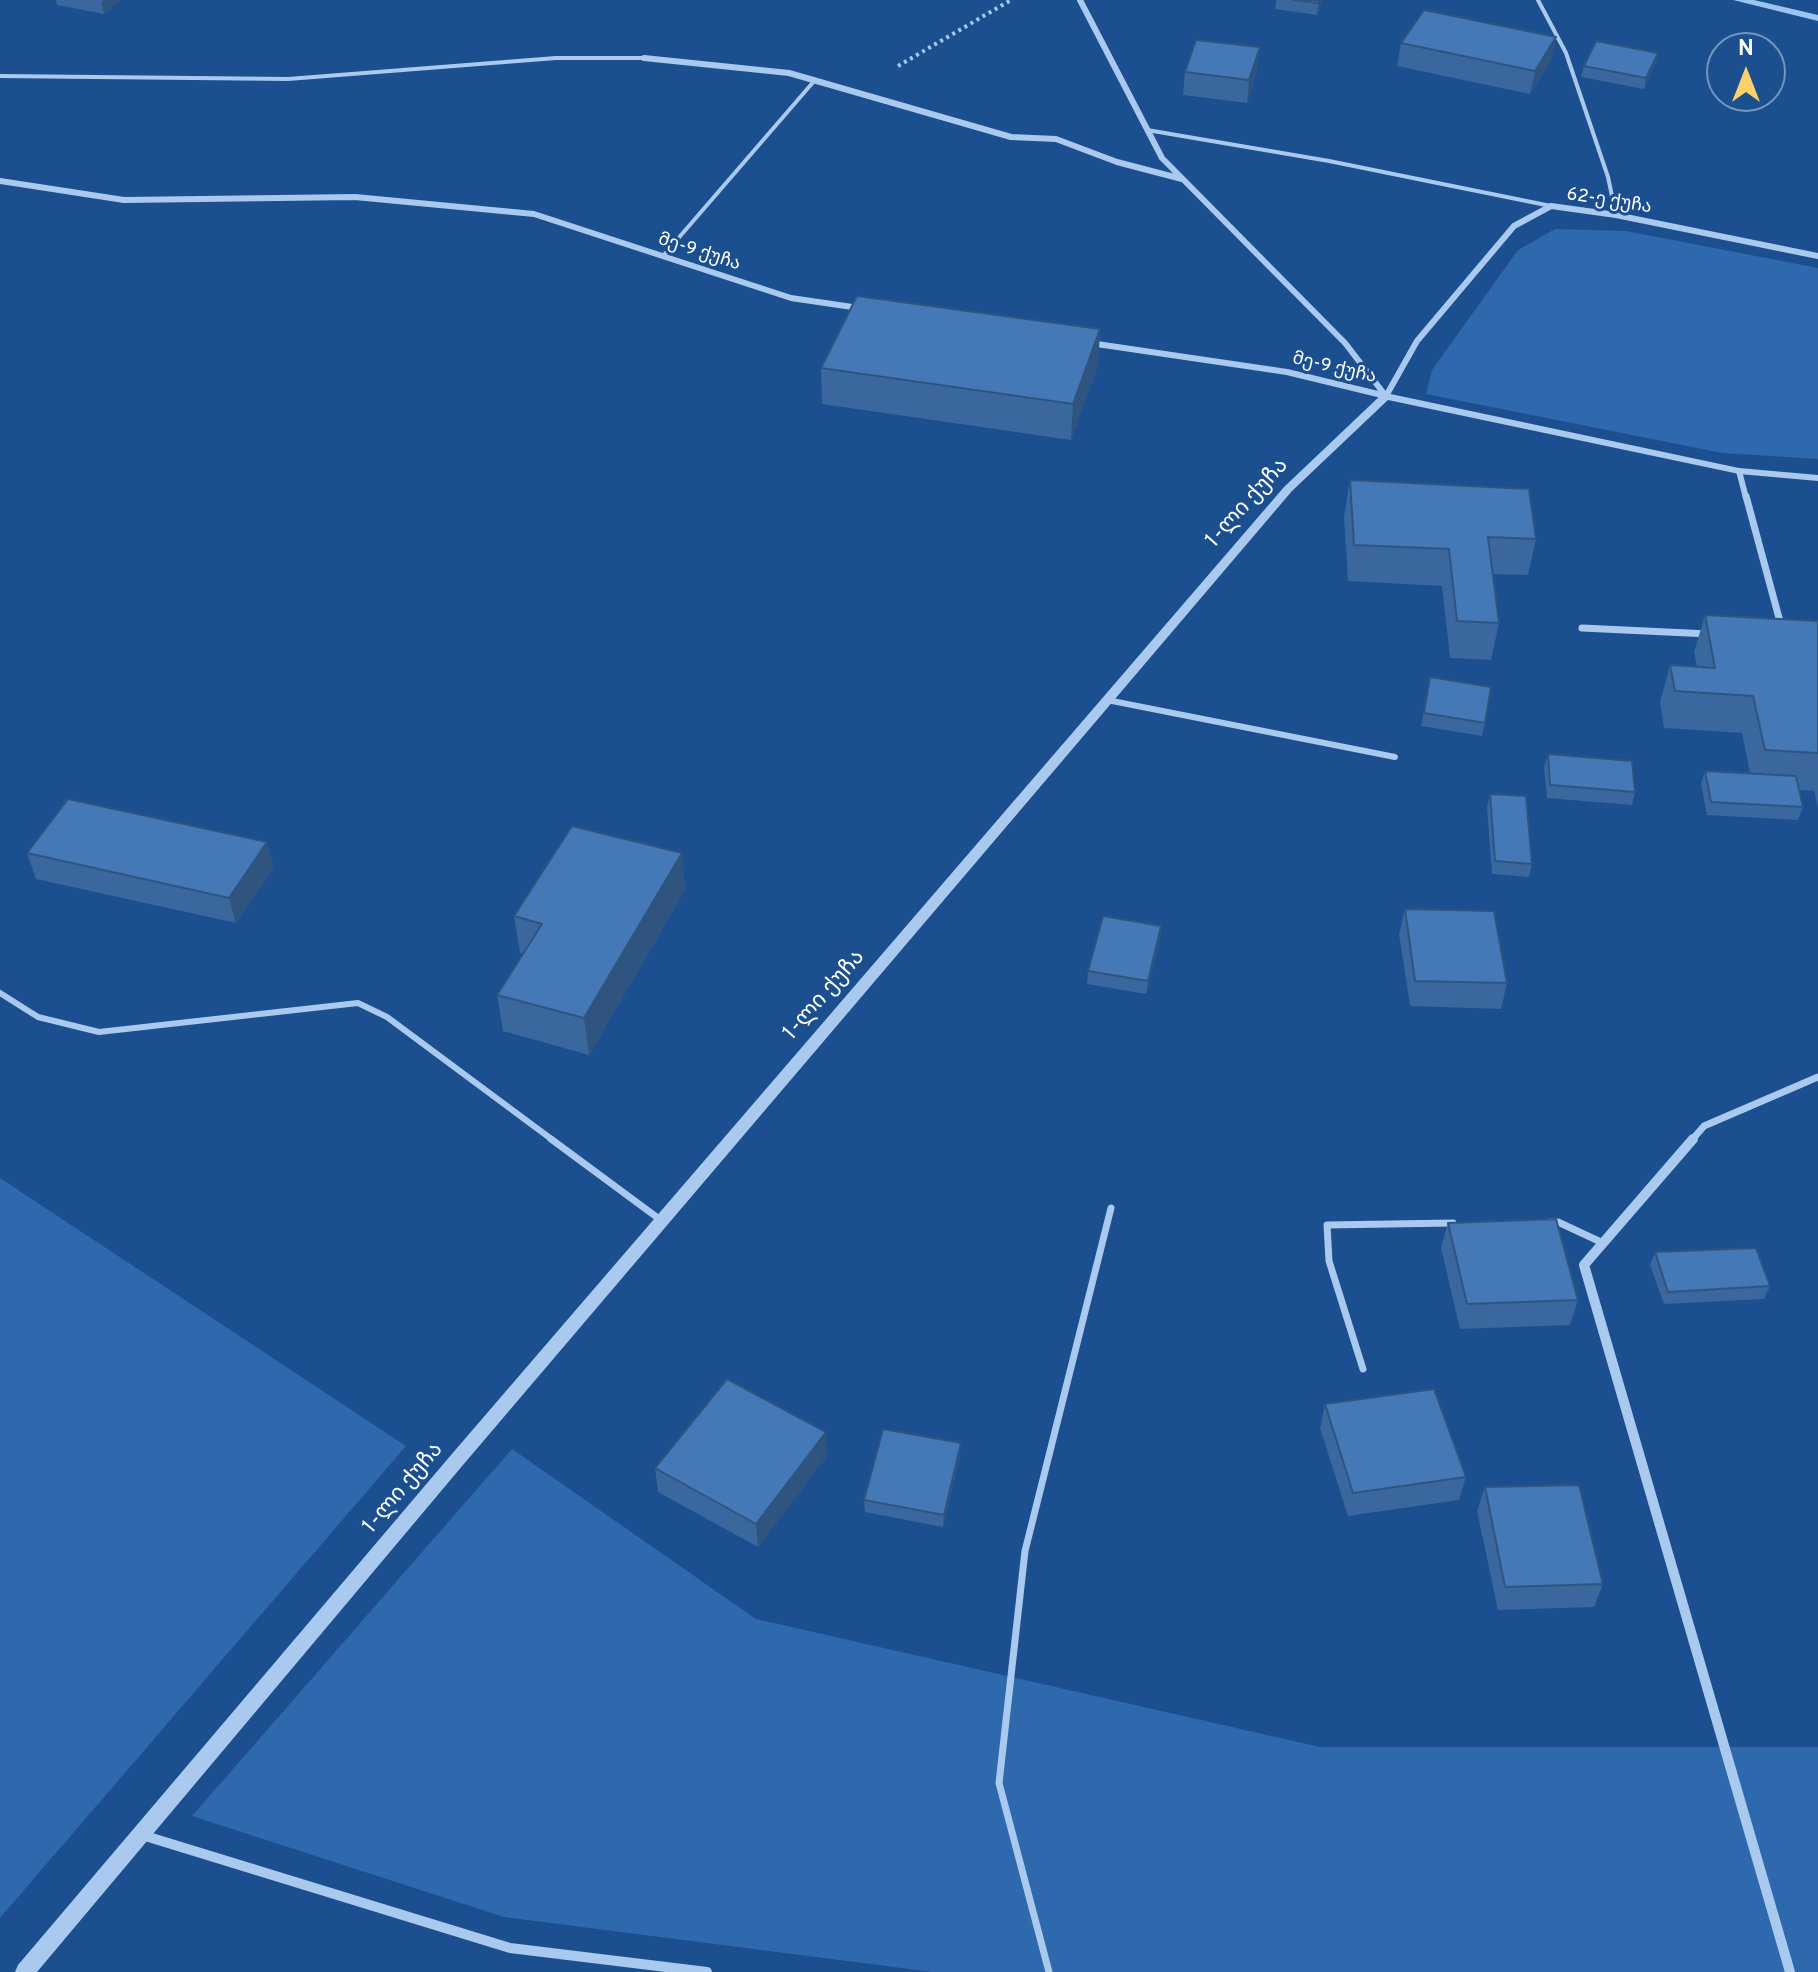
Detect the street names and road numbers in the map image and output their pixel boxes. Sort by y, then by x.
street label: 62-ე ქუჩა [1565,185,1653,219]
street label: მე-9 ქუჩა [655,230,743,276]
street label: მე-9 ქუჩა [1290,349,1378,389]
street label: 1-ლი ქუჩა [1201,454,1295,554]
street label: 1-ლი ქუჩა [779,945,871,1047]
street label: 1-ლი ქუჩა [358,1438,450,1540]

